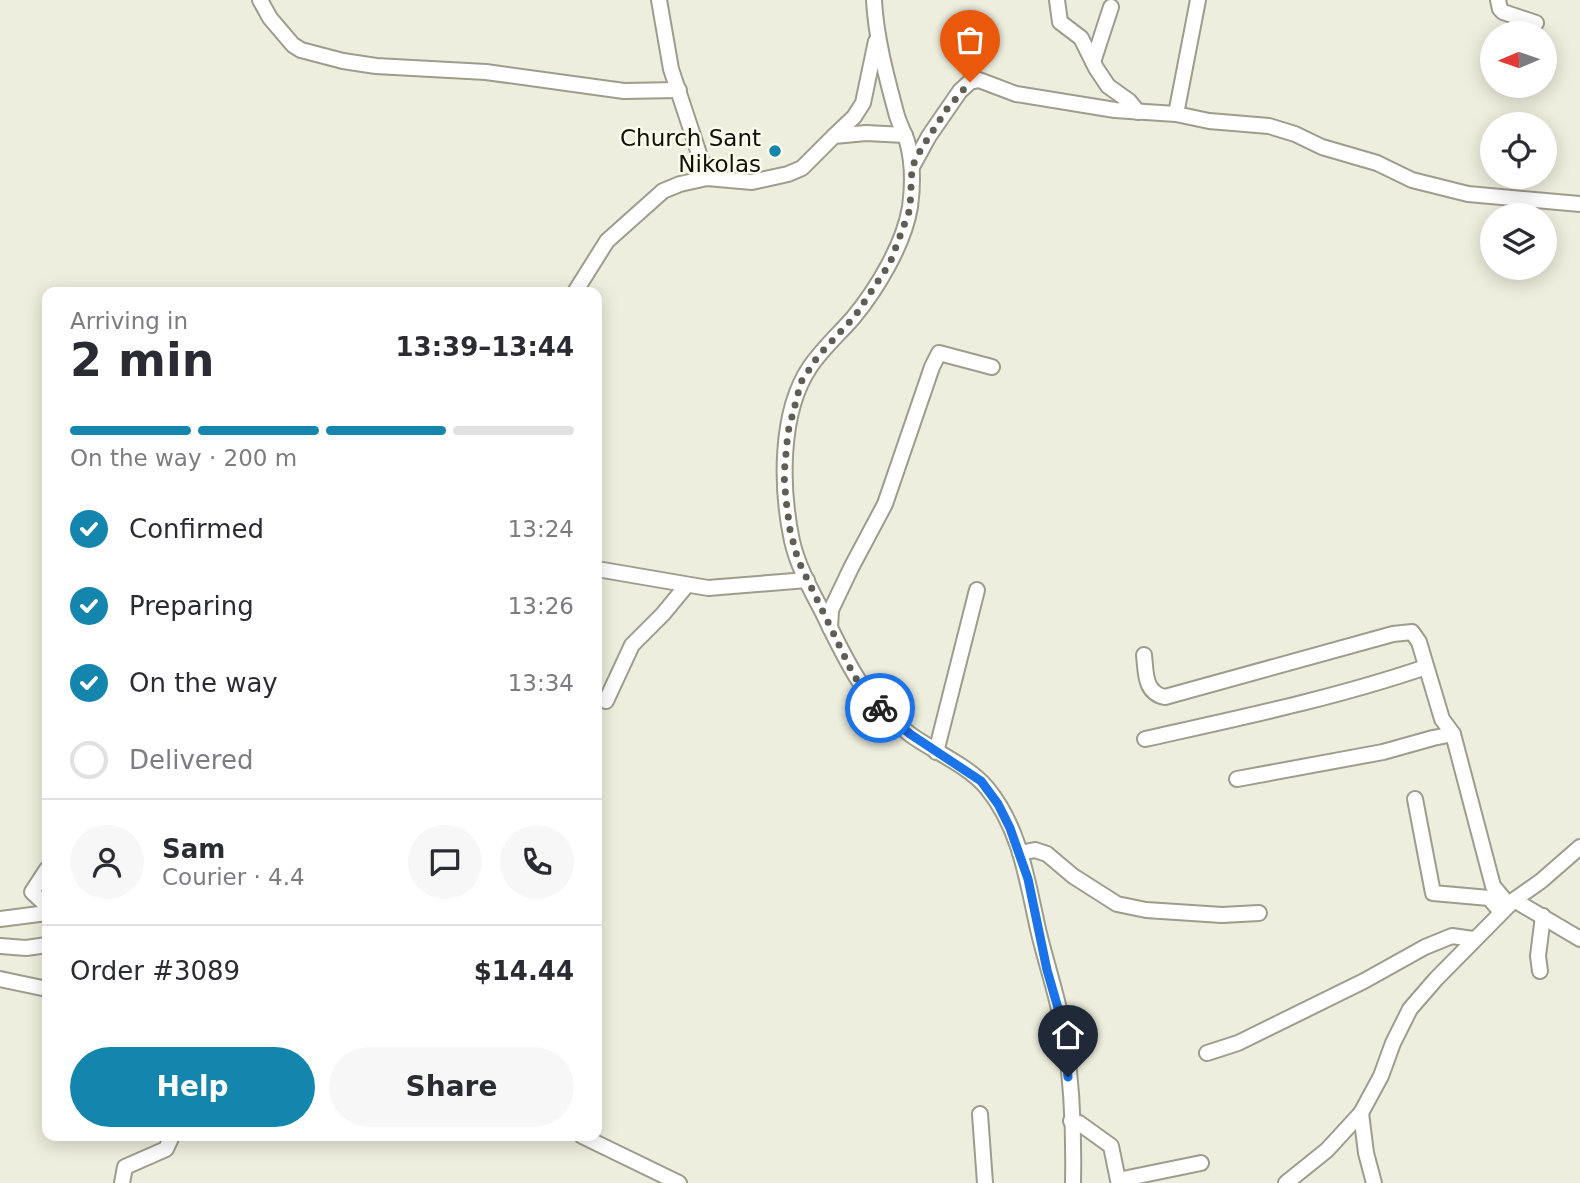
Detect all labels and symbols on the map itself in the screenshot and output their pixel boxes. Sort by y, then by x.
pin [940,10,1000,82]
north arrow [1480,21,1558,98]
place label: Church Sant Nikolas [620,125,761,177]
marker: Church Sant Nikolas [767,143,783,159]
courier [845,673,915,743]
pin [1038,1005,1098,1077]

